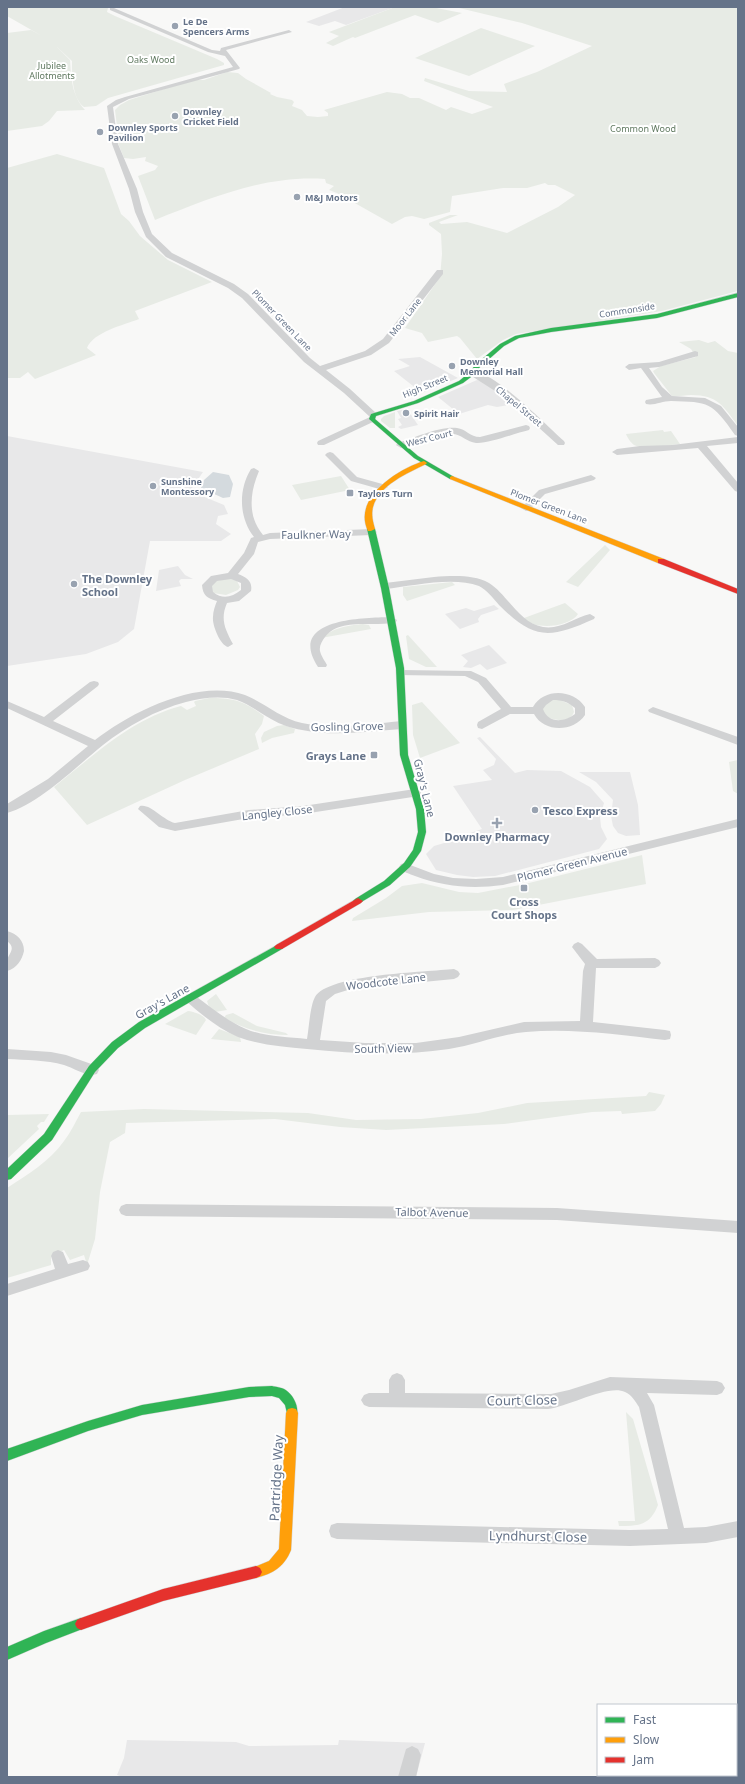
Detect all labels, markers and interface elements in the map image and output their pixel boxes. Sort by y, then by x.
place label: Le De Spencers Arms [183,15,250,38]
marker: Le De Spencers Arms [170,21,180,31]
park label: Oaks Wood [127,53,175,66]
park label: Jubilee Allotments [29,59,75,82]
place label: Downley Cricket Field [183,105,239,128]
marker: Downley Cricket Field [170,111,180,121]
place label: Downley Sports Pavilion [108,121,178,144]
park label: Common Wood [610,122,676,135]
marker: Downley Sports Pavilion [95,127,105,137]
place label: M&J Motors [305,191,358,204]
marker: M&J Motors [292,192,302,202]
street label: Plomer Green Lane [249,286,315,354]
street label: Moor Lane [386,295,424,339]
street label: Commonside [598,299,656,321]
place label: Downley Memorial Hall [460,355,523,378]
marker: Downley Memorial Hall [447,361,457,371]
street label: High Street [401,371,450,401]
street label: Chapel Street [493,383,545,430]
place label: Spirit Hair [414,407,459,420]
marker: Spirit Hair [401,408,411,418]
street label: West Court [405,426,454,450]
place label: Sunshine Montessory [161,475,215,498]
marker: Sunshine Montessory [148,481,158,491]
street label: Plomer Green Lane [509,485,589,527]
place label: Taylors Turn [358,487,413,500]
marker: Taylors Turn [345,488,355,498]
street label: Faulkner Way [281,526,351,542]
place label: The Downley School [82,571,153,599]
marker: The Downley School [69,579,79,589]
street label: Gosling Grove [311,718,383,734]
place label: Grays Lane [306,748,366,763]
marker: Grays Lane [369,750,379,760]
street label: Gray's Lane [410,757,440,819]
street label: Langley Close [241,801,313,823]
place label: Tesco Express [543,803,618,818]
marker: Tesco Express [530,805,540,815]
marker: Downley Pharmacy [492,818,502,828]
place label: Downley Pharmacy [445,829,550,844]
street label: Plomer Green Avenue [515,843,629,885]
marker: Cross Court Shops [519,883,529,893]
place label: Cross Court Shops [491,894,558,922]
street label: Woodcote Lane [345,969,427,993]
street label: Gray's Lane [132,980,192,1022]
street label: South View [354,1040,412,1056]
street label: Talbot Avenue [395,1204,469,1220]
street label: Court Close [487,1390,557,1410]
street label: Partridge Way [265,1434,287,1522]
street label: Lyndhurst Close [489,1526,587,1546]
legend [597,1704,737,1776]
text: Fast [633,1711,657,1728]
text: Slow [633,1731,660,1748]
text: Jam [632,1751,654,1768]

